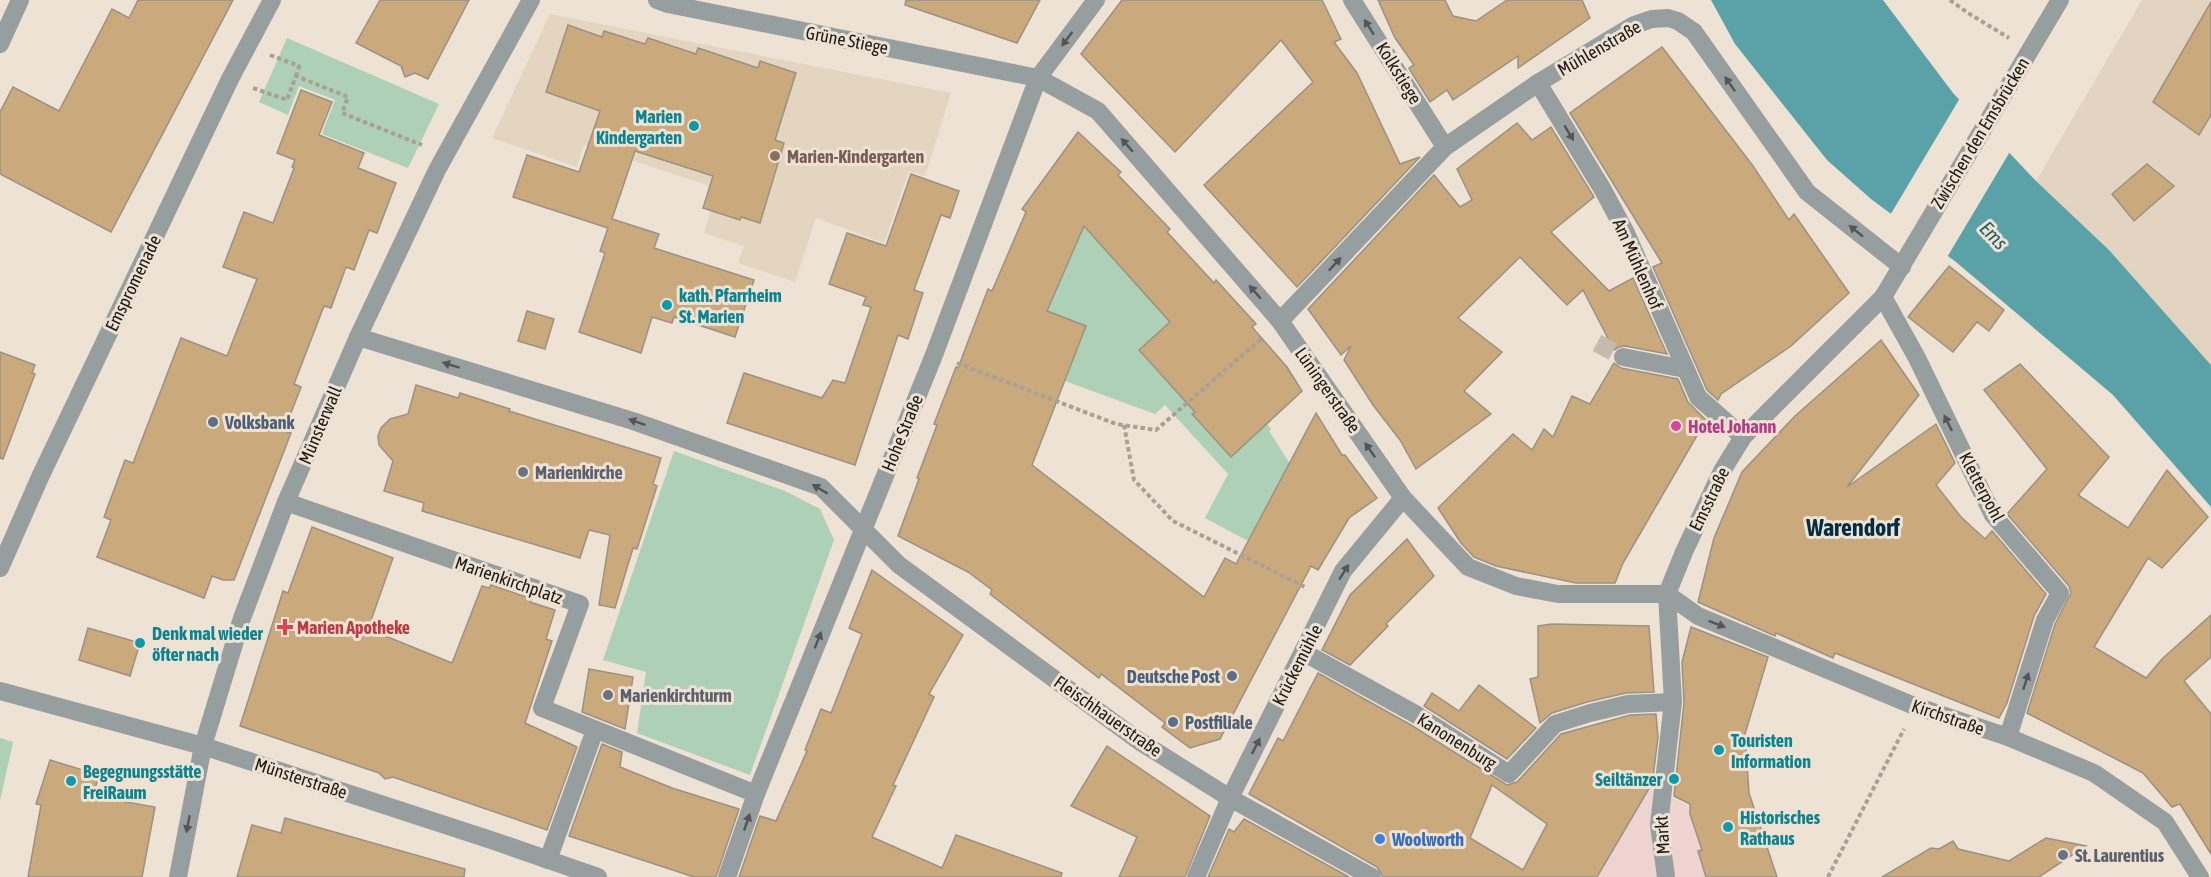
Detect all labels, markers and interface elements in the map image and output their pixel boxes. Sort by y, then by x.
street label: Mühlenstraße [1554,16,1644,80]
one-way arrow [1363,19,1374,35]
street label: Grüne Stiege [804,22,890,58]
one-way arrow [1061,31,1074,47]
street label: Kolkstiege [1372,38,1426,108]
street label: Zwischen den Emsbrücken [1927,54,2033,212]
one-way arrow [1725,76,1736,92]
place label: Marien Kindergarten [596,106,682,148]
marker: Marien Kindergarten [687,119,701,133]
one-way arrow [1563,125,1574,141]
one-way arrow [1121,138,1134,153]
place label: Marien-Kindergarten [787,146,925,167]
marker: Marien-Kindergarten [768,149,782,163]
street label: Am Mühlenhof [1609,215,1667,313]
water label: Ems [1975,216,2013,254]
one-way arrow [1848,224,1864,237]
street label: Emspromenade [101,232,165,334]
one-way arrow [1328,256,1342,271]
place label: kath. Pfarrheim St. Marien [679,285,782,327]
one-way arrow [1249,285,1262,300]
marker: kath. Pfarrheim St. Marien [660,298,674,312]
street label: Lüningerstraße [1291,343,1365,437]
one-way arrow [442,360,460,369]
street label: Münsterwall [294,383,346,467]
street label: Hohe Straße [877,392,927,474]
place label: Volksbank [224,412,295,433]
one-way arrow [1944,414,1953,431]
marker: Volksbank [206,415,220,429]
place label: Hotel Johann [1688,416,1776,437]
one-way arrow [628,417,646,427]
marker: Hotel Johann [1669,419,1683,433]
one-way arrow [1365,442,1376,458]
street label: Kletterpohl [1955,449,2009,526]
place label: Marienkirche [535,462,623,483]
street label: Emsstraße [1685,464,1733,534]
marker: Marienkirche [516,465,530,479]
one-way arrow [811,484,828,494]
district label: Warendorf [1805,514,1900,541]
street label: Marienkirchplatz [452,552,566,608]
one-way arrow [1339,564,1350,580]
place label: Marien Apotheke [297,617,410,638]
one-way arrow [1709,619,1727,629]
marker: Marien Apotheke [278,620,292,634]
street label: Krückemühle [1268,621,1326,709]
place label: Denk mal wieder öfter nach [152,623,264,665]
one-way arrow [813,631,823,649]
marker: Denk mal wieder öfter nach [133,636,147,650]
place label: Deutsche Post [1127,666,1221,687]
marker: Deutsche Post [1225,669,1239,683]
street label: Fleischhauerstraße [1050,671,1166,761]
one-way arrow [2021,672,2031,690]
place label: Marienkirchturm [620,685,732,706]
marker: Marienkirchturm [601,688,615,702]
street label: Kirchstraße [1909,695,1987,739]
street label: Kanonenburg [1414,708,1501,774]
place label: Postfiliale [1185,712,1253,733]
marker: Postfiliale [1166,715,1180,729]
place label: Touristen Information [1731,730,1811,772]
one-way arrow [1252,737,1261,754]
marker: Touristen Information [1712,743,1726,757]
street label: Münsterstraße [252,753,350,803]
place label: Begegnungsstätte FreiRaum [83,761,202,803]
place label: Seiltänzer [1595,769,1663,790]
marker: Seiltänzer [1667,772,1681,786]
marker: Begegnungsstätte FreiRaum [64,774,78,788]
place label: Historisches Rathaus [1740,807,1821,849]
one-way arrow [742,813,752,831]
one-way arrow [184,815,193,834]
street label: Markt [1650,815,1674,855]
marker: Historisches Rathaus [1721,820,1735,834]
place label: Woolworth [1391,829,1464,850]
marker: Woolworth [1373,832,1387,846]
place label: St. Laurentius [2075,845,2165,866]
marker: St. Laurentius [2056,848,2070,862]

